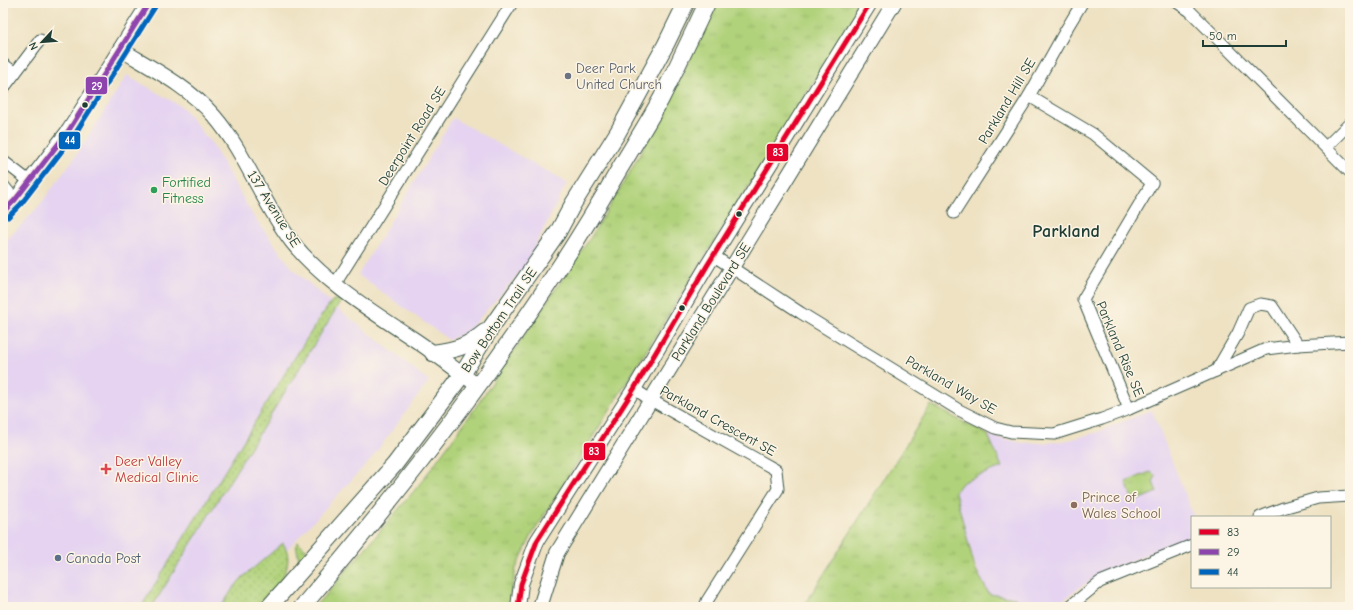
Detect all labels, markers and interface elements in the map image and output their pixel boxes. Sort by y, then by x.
north arrow [22,22,62,62]
scale bar [1203,22,1286,48]
text: 50 m [1209,29,1237,43]
text: N [26,40,41,52]
street label: Parkland Hill SE [975,55,1039,147]
place label: Deer Park United Church [576,60,662,93]
marker: Deer Park United Church [563,71,573,81]
line badge: 29 [85,76,108,95]
text: 29 [91,80,103,93]
street label: Deerpoint Road SE [375,83,449,189]
unlabelled marker [80,100,90,110]
line badge: 44 [58,131,81,150]
text: 44 [65,134,75,147]
line badge: 83 [766,143,789,162]
text: 83 [772,146,784,159]
street label: 137 Avenue SE [244,167,304,251]
place label: Fortified Fitness [162,174,211,207]
marker: Fortified Fitness [149,185,159,195]
unlabelled marker [734,209,744,219]
district label: Parkland [1032,221,1100,242]
street label: Parkland Boulevard SE [668,240,754,364]
street label: Bow Bottom Trail SE [458,264,540,376]
street label: Parkland Rise SE [1092,299,1148,399]
unlabelled marker [677,303,687,313]
street label: Parkland Way SE [902,352,1000,418]
street label: Parkland Crescent SE [657,382,779,460]
line badge: 83 [583,442,606,461]
text: 83 [588,445,600,458]
place label: Deer Valley Medical Clinic [115,453,199,486]
marker: Deer Valley Medical Clinic [100,463,112,475]
place label: Prince of Wales School [1082,489,1161,522]
marker: Prince of Wales School [1069,500,1079,510]
legend [1191,516,1331,588]
text: 83 [1227,525,1239,539]
text: 29 [1227,545,1240,559]
place label: Canada Post [66,550,141,567]
marker: Canada Post [53,553,63,563]
text: 44 [1227,565,1239,579]

